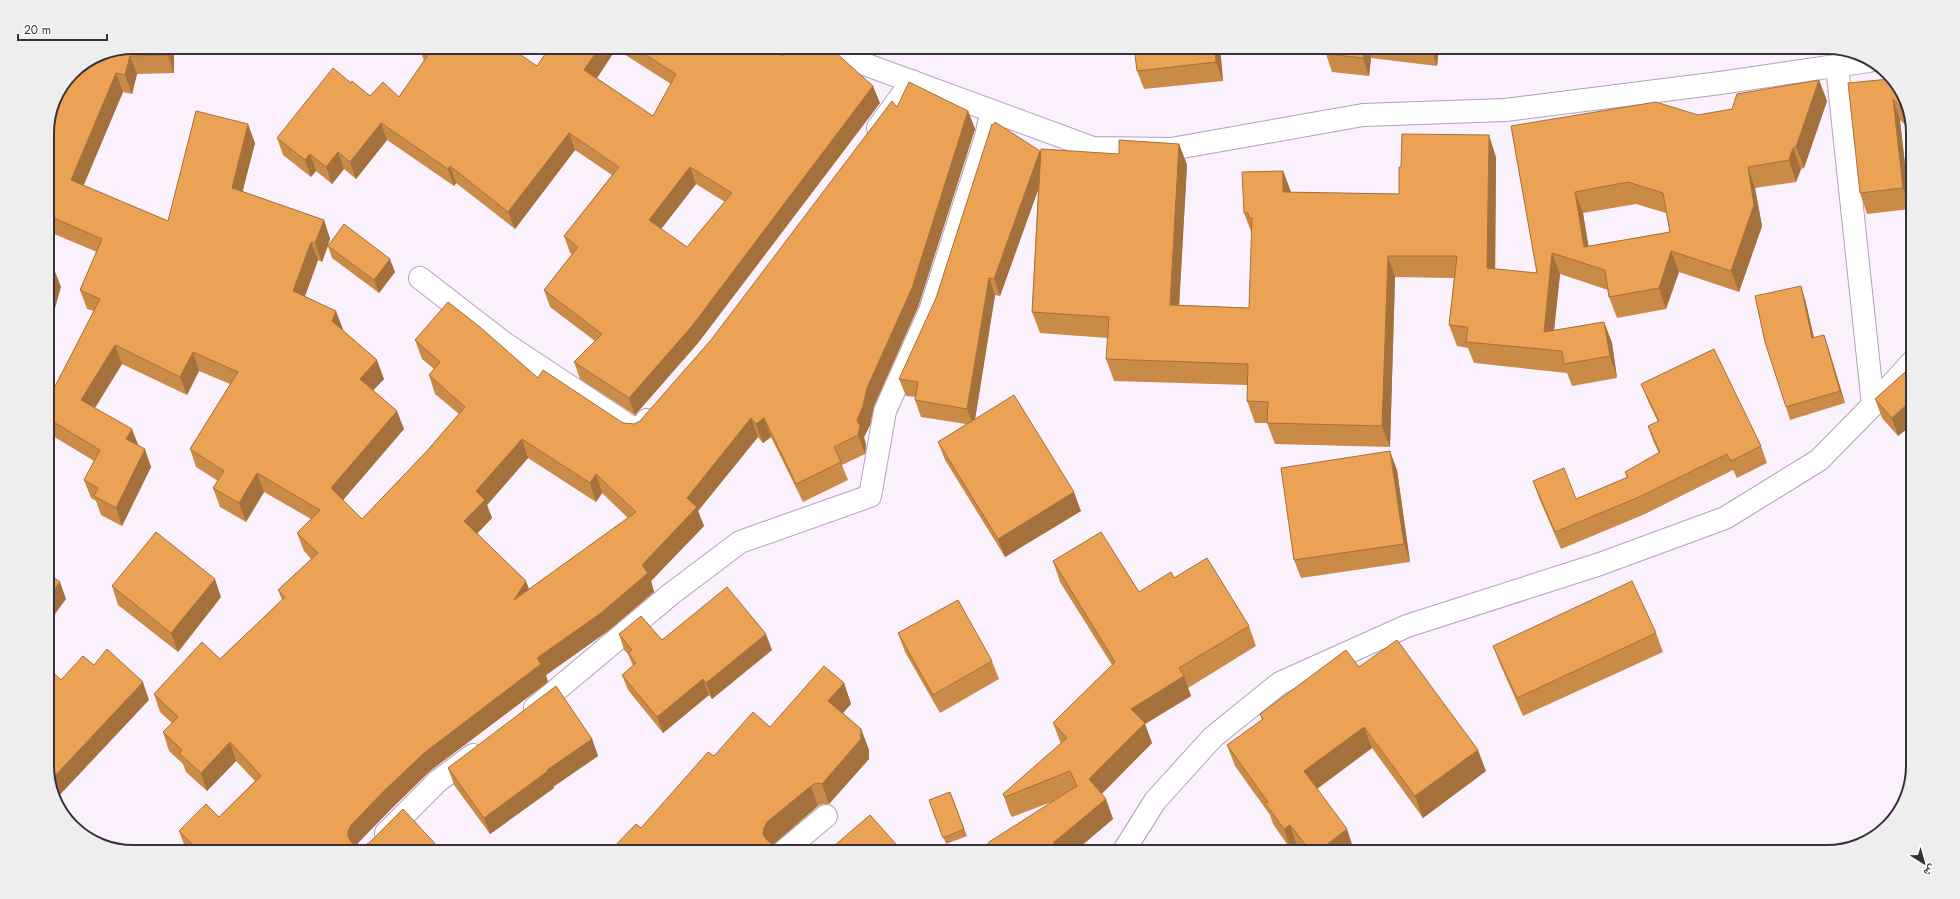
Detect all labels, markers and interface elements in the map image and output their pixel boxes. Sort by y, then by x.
scale bar [18,16,107,42]
text: 20 m [24,21,51,39]
north arrow [1904,843,1944,883]
text: ش [1920,861,1939,881]

